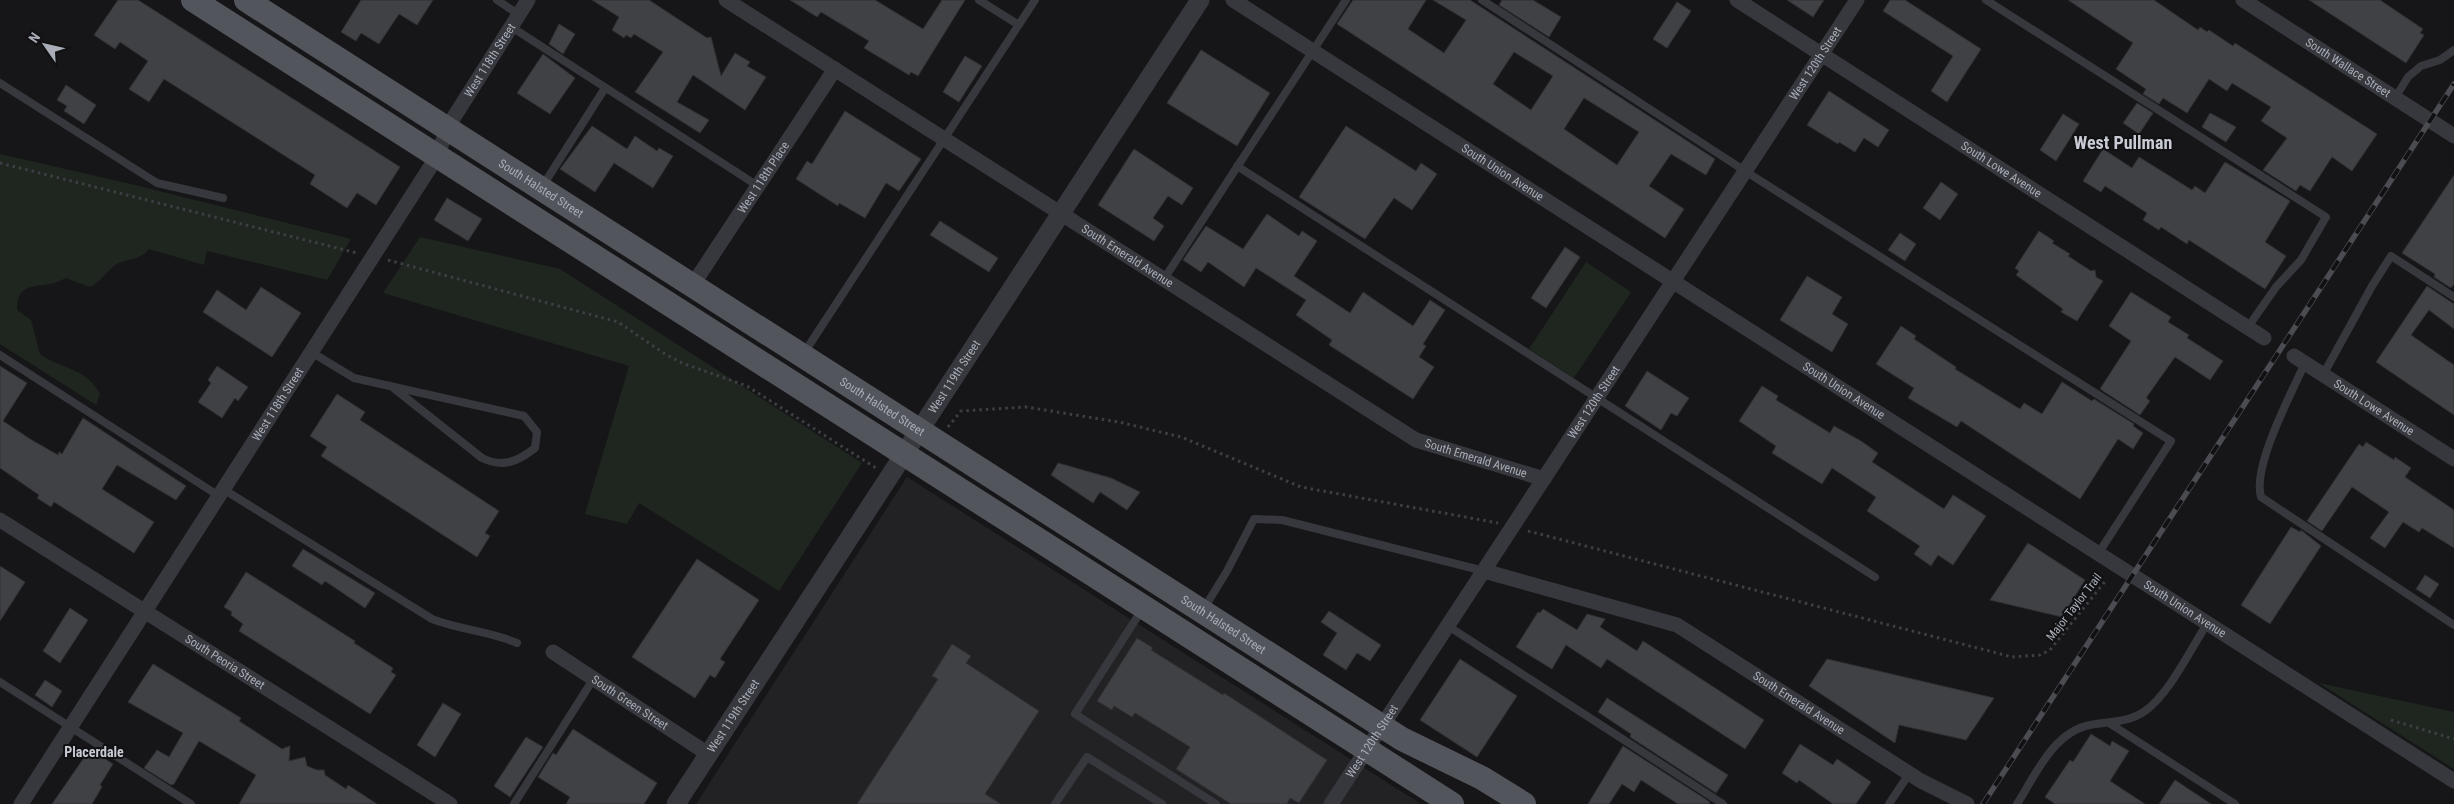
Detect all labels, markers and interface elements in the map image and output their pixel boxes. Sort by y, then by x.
north arrow [20,20,70,70]
street label: West 118th Street [461,20,519,100]
street label: West 120th Street [1787,24,1845,103]
text: N [25,30,43,46]
street label: South Wallace Street [2303,35,2394,100]
district label: West Pullman [2074,132,2172,153]
street label: West 118th Place [735,139,792,216]
street label: South Lowe Avenue [1959,139,2044,201]
street label: South Union Avenue [1459,141,1547,204]
street label: South Halsted Street [496,156,586,221]
street label: South Emerald Avenue [1079,222,1176,291]
street label: West 119th Street [926,337,984,416]
street label: South Union Avenue [1800,359,1888,422]
street label: West 120th Street [1565,363,1623,442]
street label: West 118th Street [249,365,307,444]
street label: South Halsted Street [837,374,927,439]
street label: South Lowe Avenue [2331,376,2417,439]
street label: South Emerald Avenue [1423,436,1529,481]
street label: Major Taylor Trail [2043,571,2105,643]
street label: South Union Avenue [2141,577,2229,641]
street label: South Halsted Street [1178,593,1269,657]
street label: South Peoria Street [183,632,268,693]
street label: South Emerald Avenue [1750,668,1848,738]
street label: South Green Street [589,672,671,733]
street label: West 119th Street [704,676,763,755]
street label: West 120th Street [1343,702,1401,780]
district label: Placerdale [64,744,124,760]

